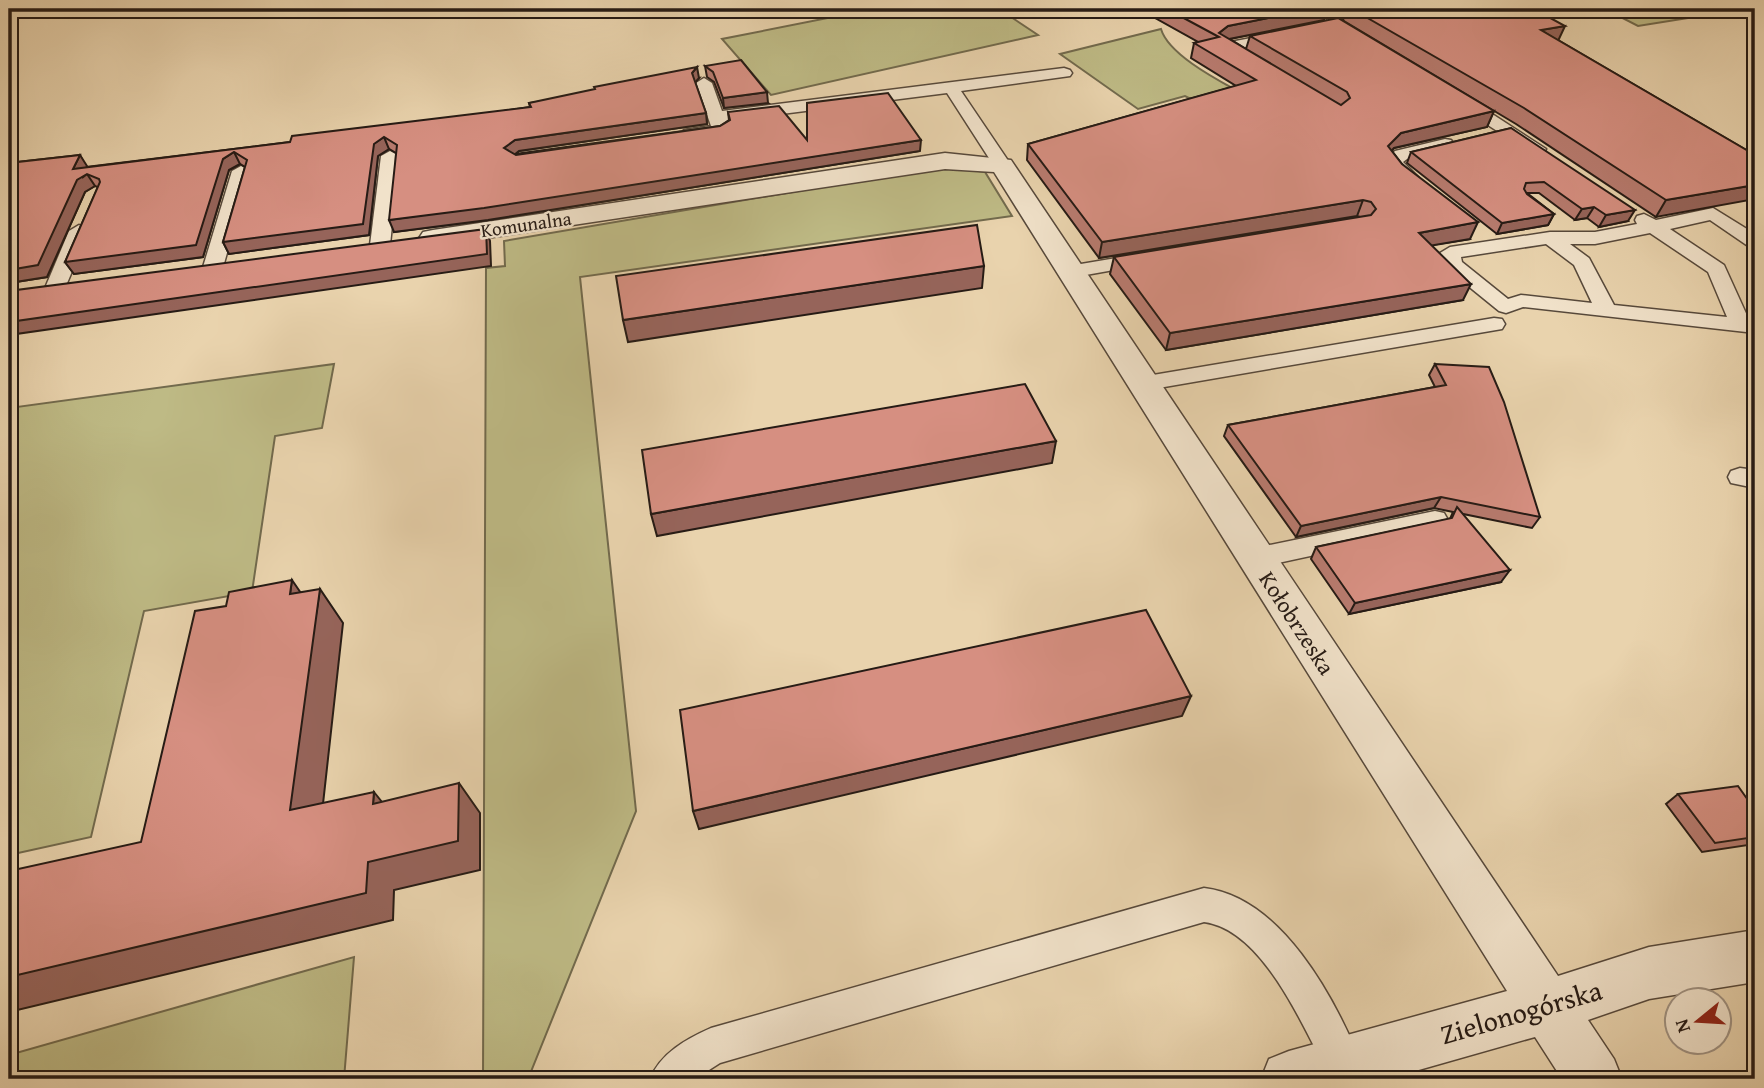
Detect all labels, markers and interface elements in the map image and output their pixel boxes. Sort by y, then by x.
street label: Komunalna [479,204,573,244]
street label: Kołobrzeska [1252,564,1343,681]
street label: Zielonogórska [1435,969,1607,1054]
north arrow [1662,986,1732,1056]
text: N [1666,1016,1697,1037]

